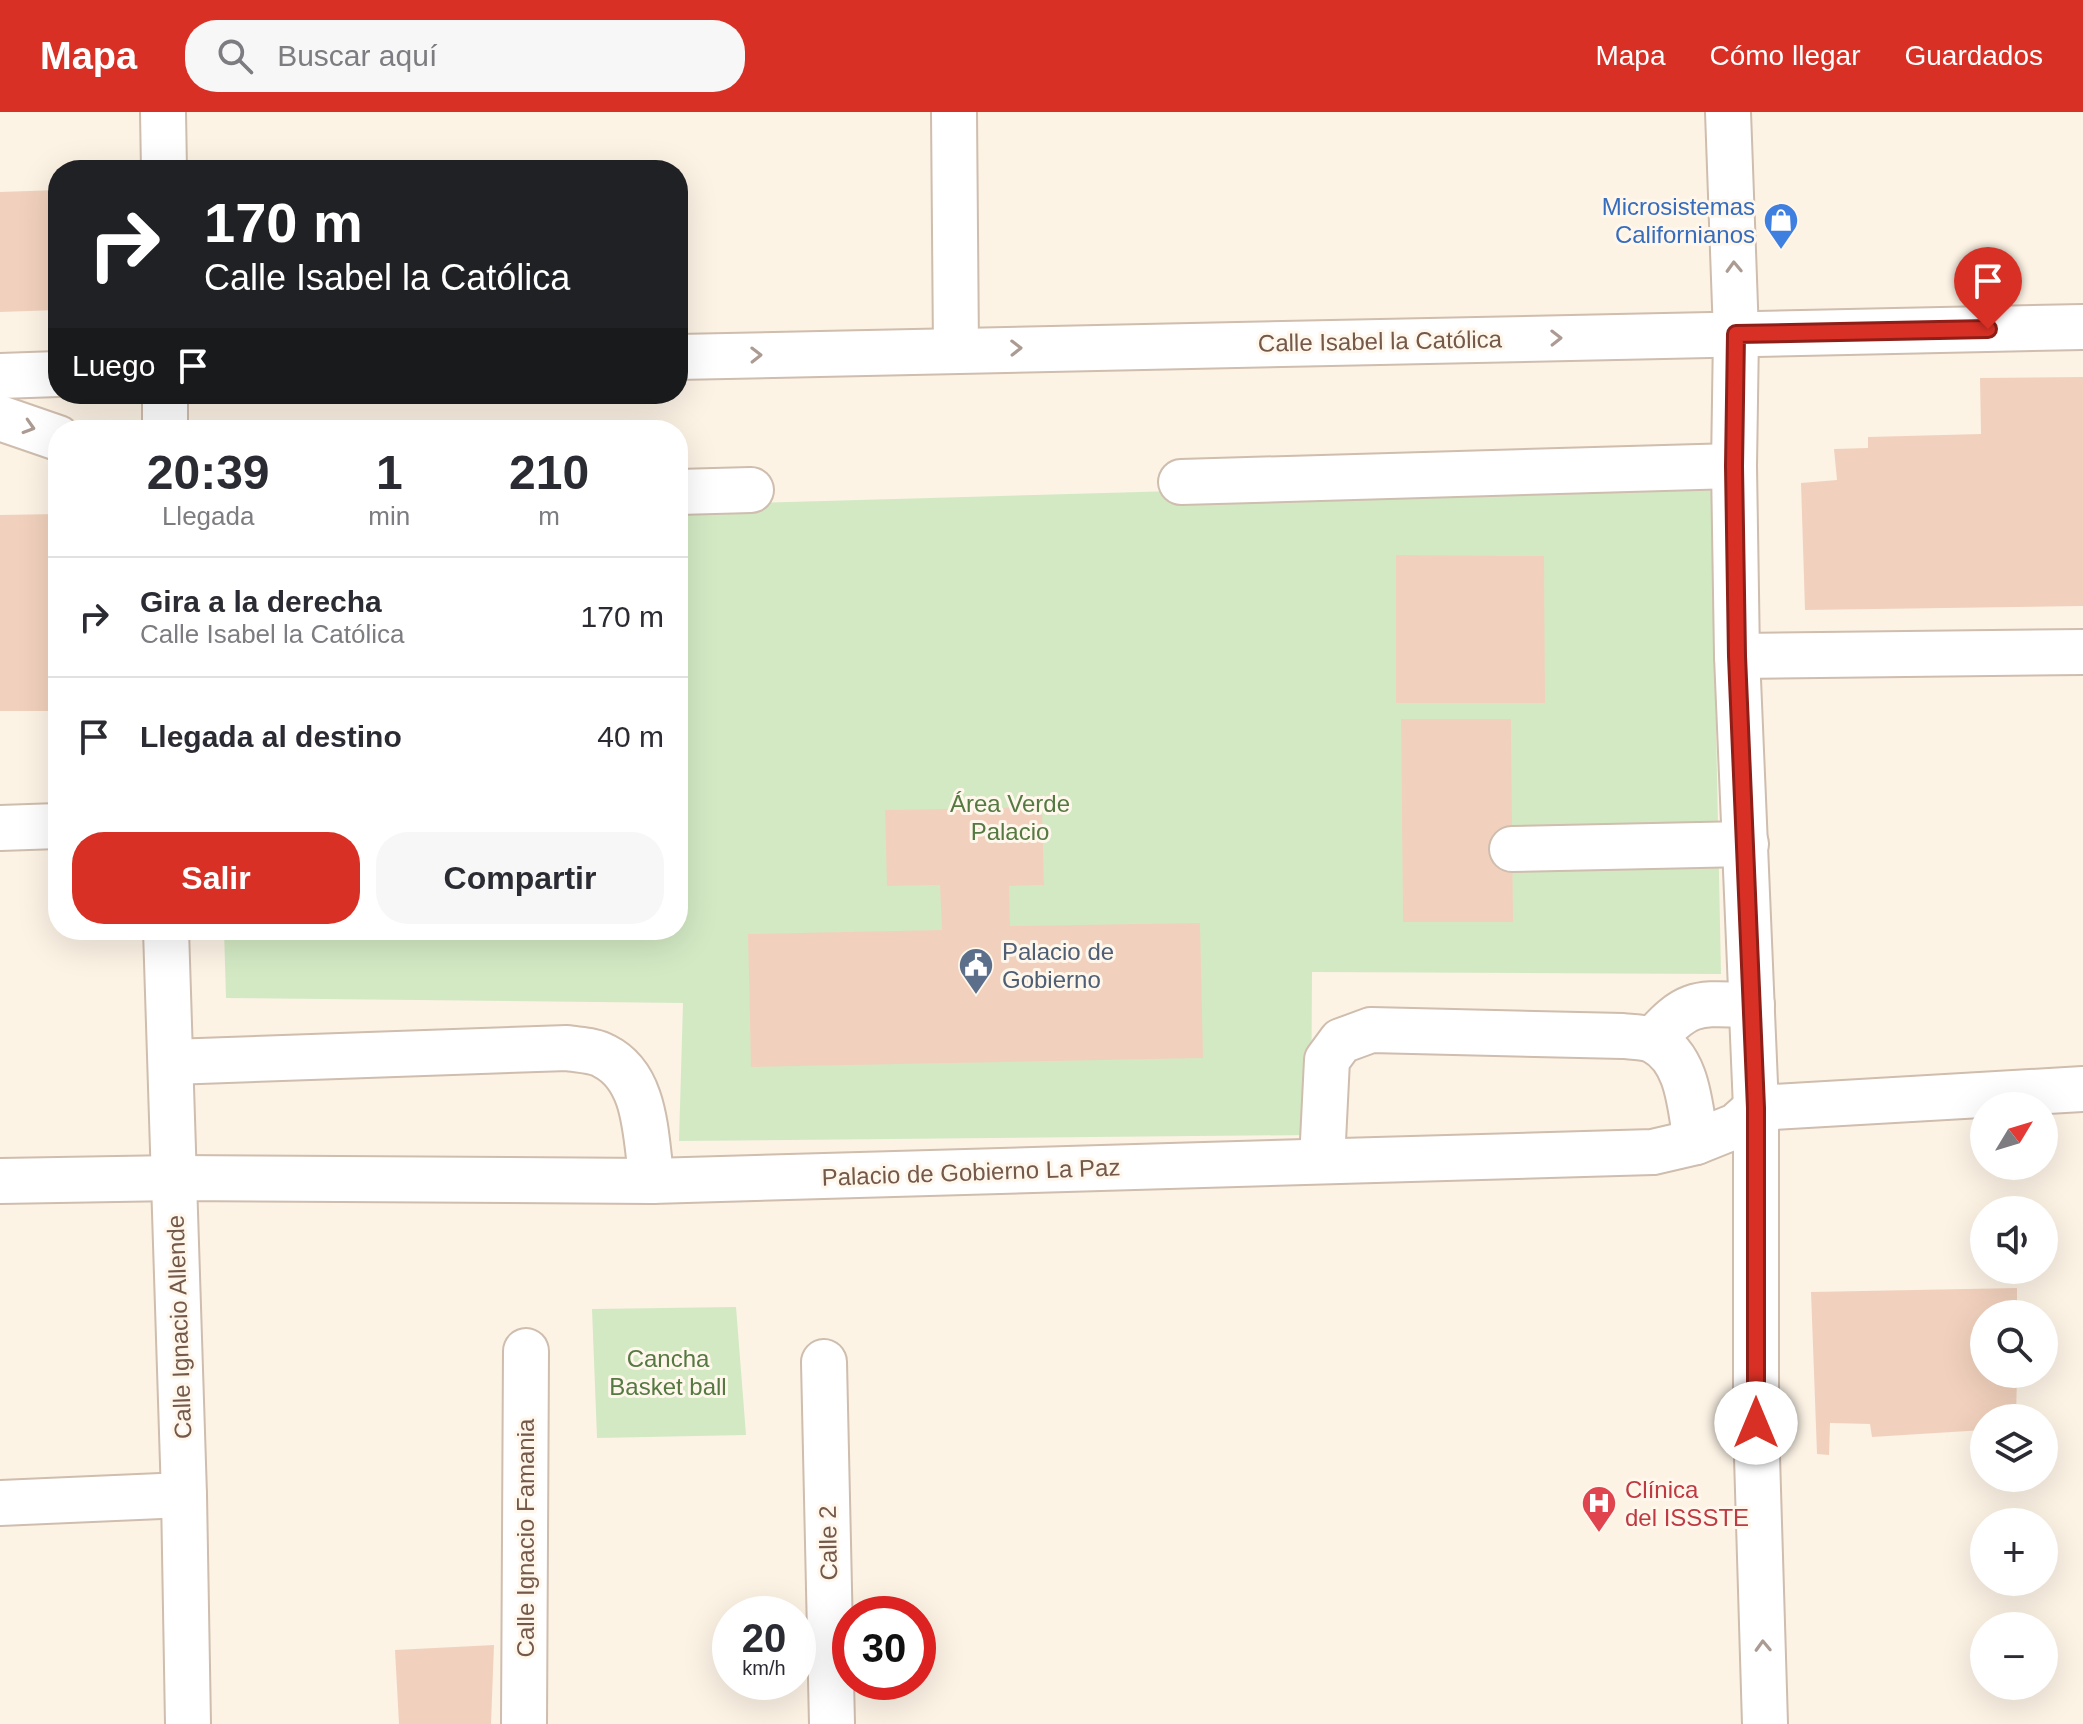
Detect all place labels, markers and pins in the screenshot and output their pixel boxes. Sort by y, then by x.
place label: Microsistemas Californianos [1602,193,1755,248]
shop icon: Microsistemas Californianos [1762,201,1800,251]
pin [1954,247,2022,329]
place label: Palacio de Gobierno [1002,938,1114,993]
public building icon: Palacio de Gobierno [957,946,995,996]
place label: Clínica del ISSSTE [1625,1476,1749,1531]
hospital icon: Clínica del ISSSTE [1580,1484,1618,1534]

